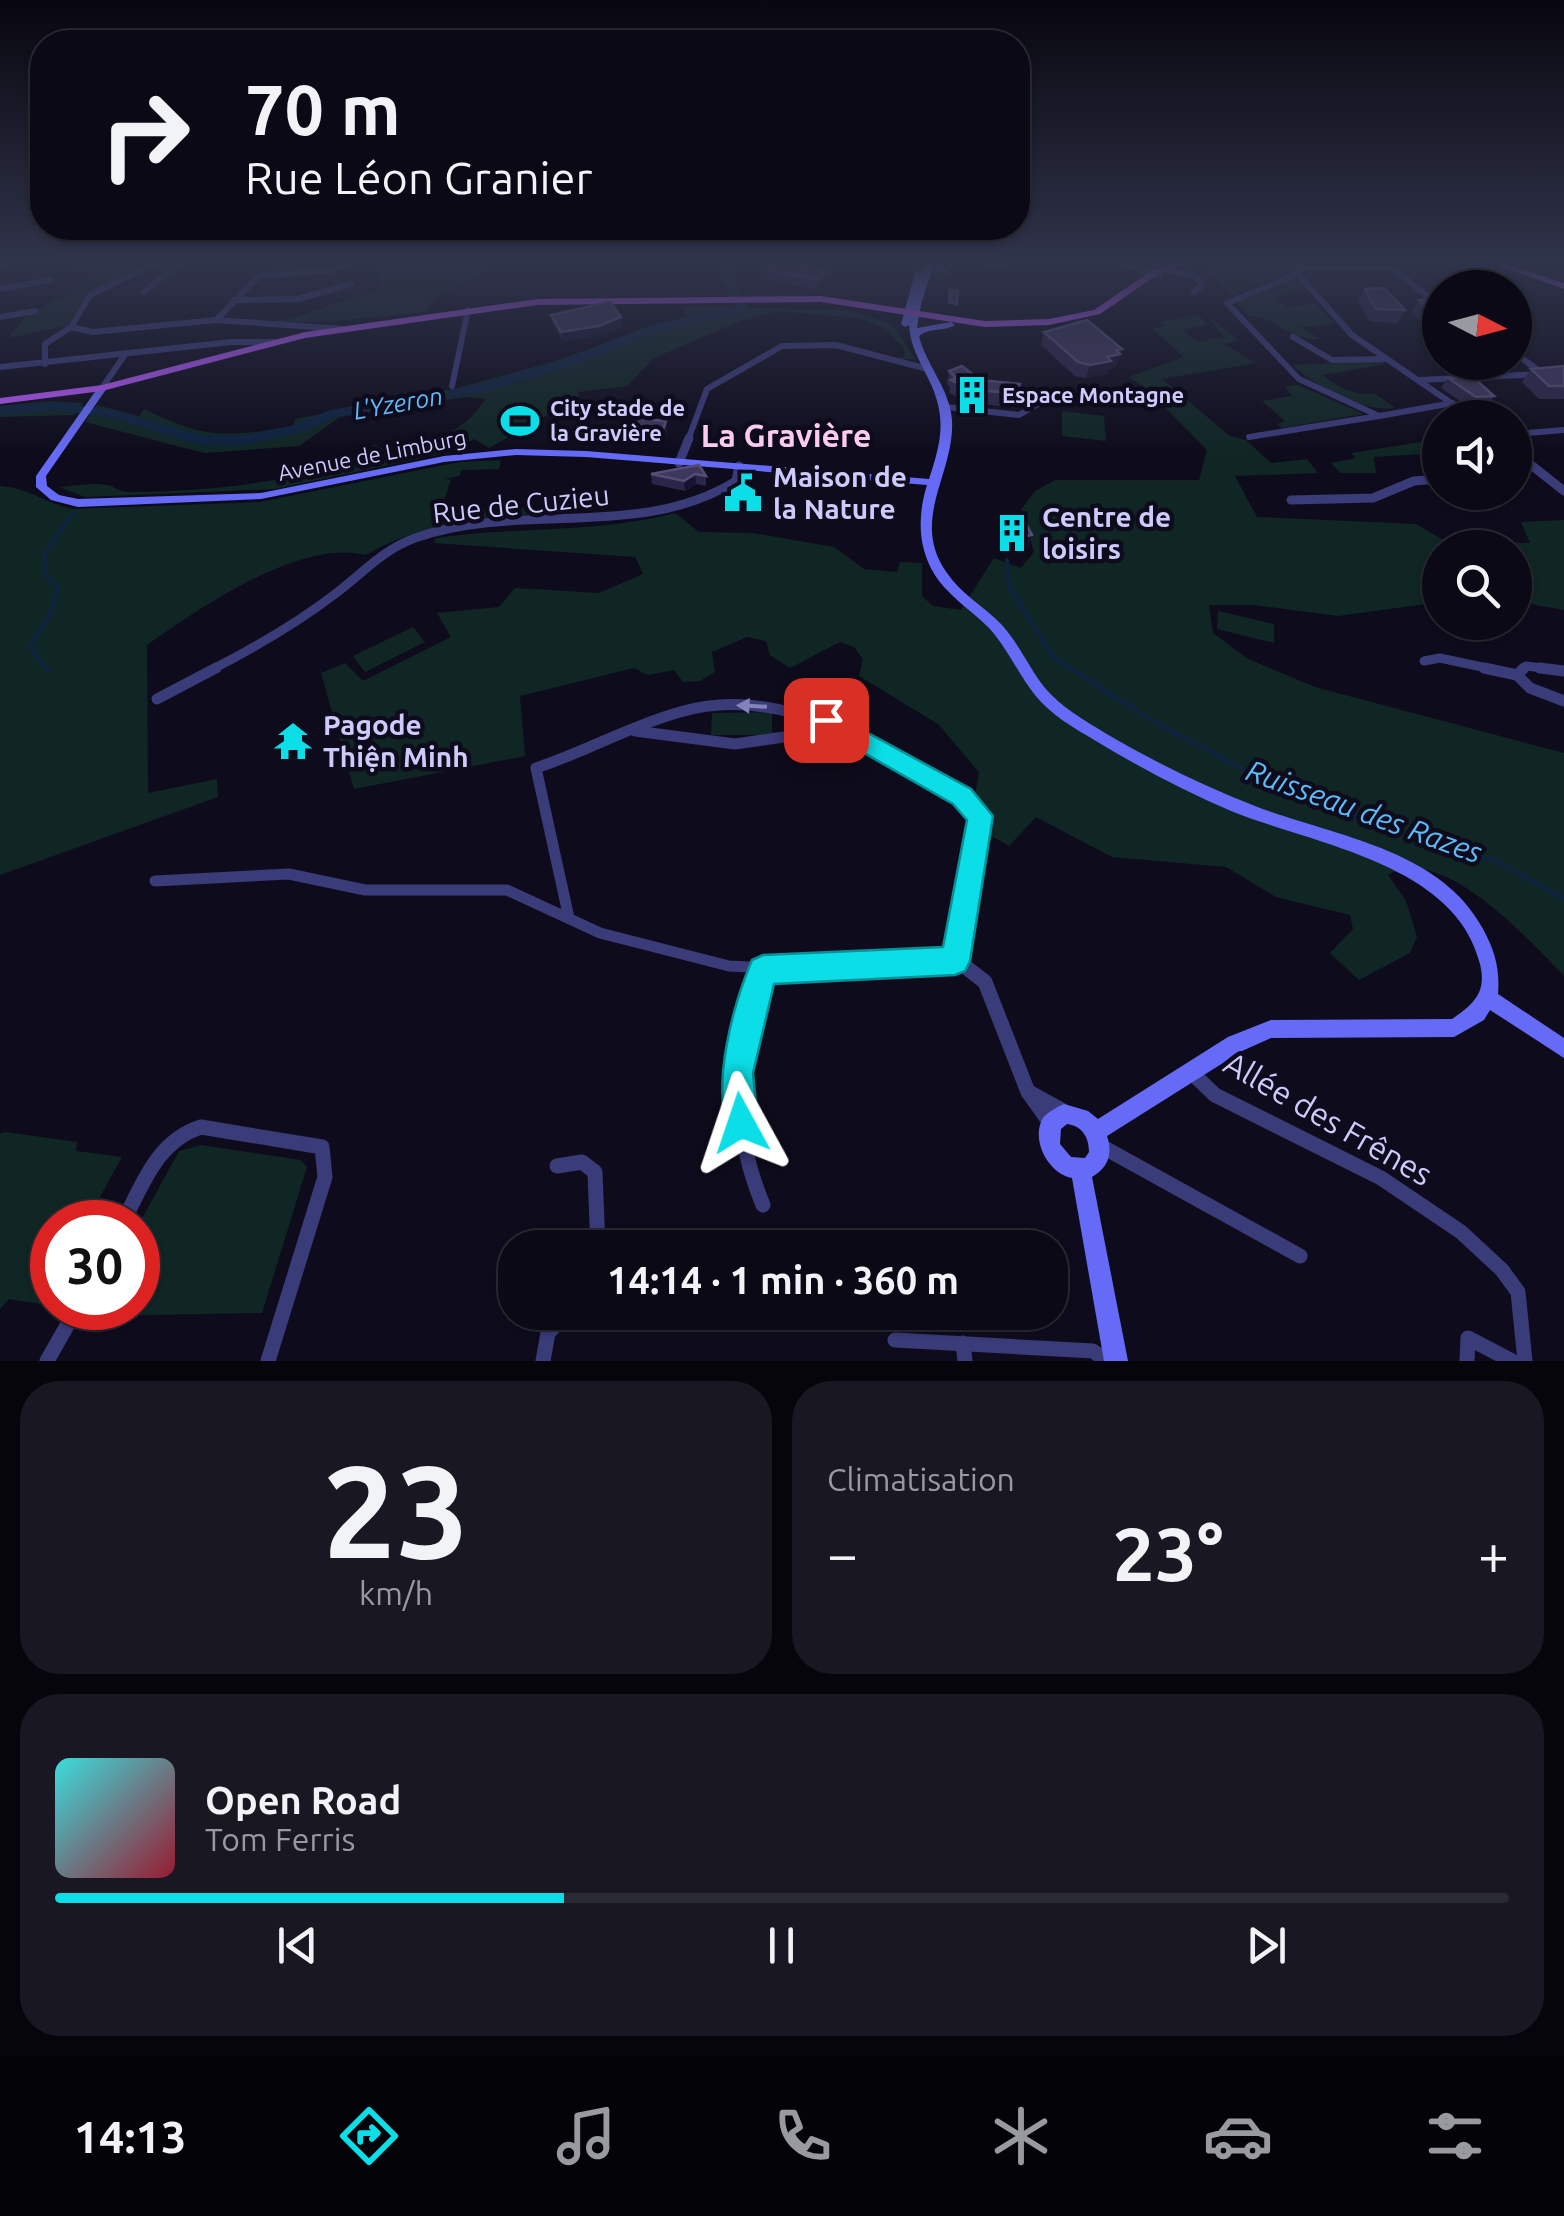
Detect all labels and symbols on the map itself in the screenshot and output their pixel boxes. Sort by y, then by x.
north arrow [1422,270,1532,380]
building icon: Espace Montagne [951,374,993,416]
water label: L'Yzeron [351,381,445,425]
place label: Espace Montagne [1002,382,1184,407]
place label: City stade de la Gravière [550,395,685,445]
sports icon: City stade de la Gravière [499,400,541,442]
district label: La Gravière [701,417,871,453]
street label: Avenue de Limburg [276,424,468,485]
place label: Maison de la Nature [773,461,907,524]
public building icon: Maison de la Nature [722,472,764,514]
street label: Rue de Cuzieu [431,479,611,528]
place label: Centre de loisirs [1042,501,1171,564]
building icon: Centre de loisirs [991,512,1033,554]
pin [784,678,869,763]
one-way arrow [735,698,767,714]
place label: Pagode Thiện Minh [323,709,469,772]
temple icon: Pagode Thiện Minh [272,720,314,762]
water label: Ruisseau des Razes [1242,753,1487,870]
street label: Allée des Frênes [1218,1044,1439,1192]
position arrow [689,1071,793,1175]
speed limit sign: 30 [30,1200,160,1330]

